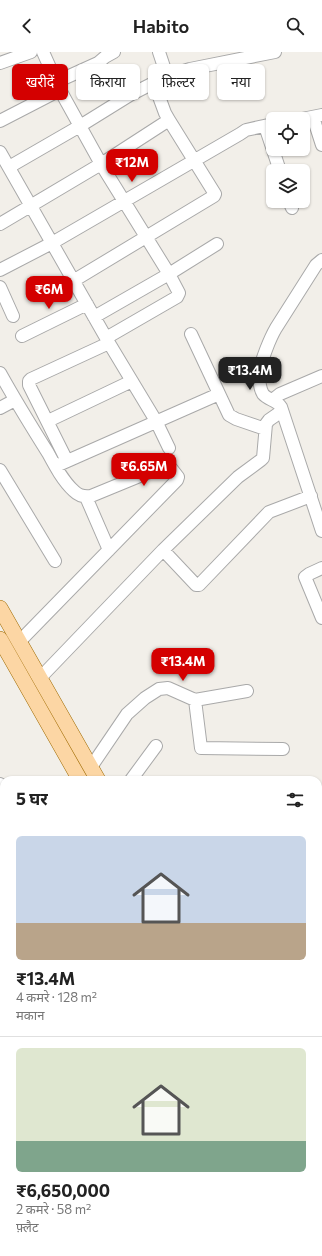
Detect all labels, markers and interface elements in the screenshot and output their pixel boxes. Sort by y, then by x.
icon: back [16,15,38,37]
text: Habito [133,15,189,37]
icon: search [284,15,306,37]
chip: खरीदें [12,64,68,100]
chip: किराया [76,64,140,100]
chip: फ़िल्टर [148,64,209,100]
chip: नया [217,64,265,100]
map controls [266,112,310,208]
button: locate [266,112,310,156]
pin: ₹12M [108,149,156,183]
text: ₹12M [115,154,149,170]
button: layers [266,164,310,208]
pin: ₹6M [30,276,68,310]
text: ₹6M [35,281,63,297]
pin: ₹13.4M [217,357,283,391]
text: ₹13.4M [227,362,273,378]
pin: ₹6.65M [111,453,177,487]
text: ₹6.65M [120,458,168,474]
pin: ₹13.4M [150,648,216,682]
text: ₹13.4M [160,653,206,669]
text: 5 घर [16,788,48,809]
icon: filters [284,789,306,811]
icon: home [125,862,197,934]
text: ₹13.4M [16,968,75,989]
text: 4 कमरे · 128 m² [16,989,97,1005]
text: मकान [16,1007,44,1023]
icon: home [125,1074,197,1146]
text: ₹6,650,000 [16,1180,110,1201]
text: 2 कमरे · 58 m² [16,1201,91,1217]
text: फ़्लैट [16,1219,39,1235]

